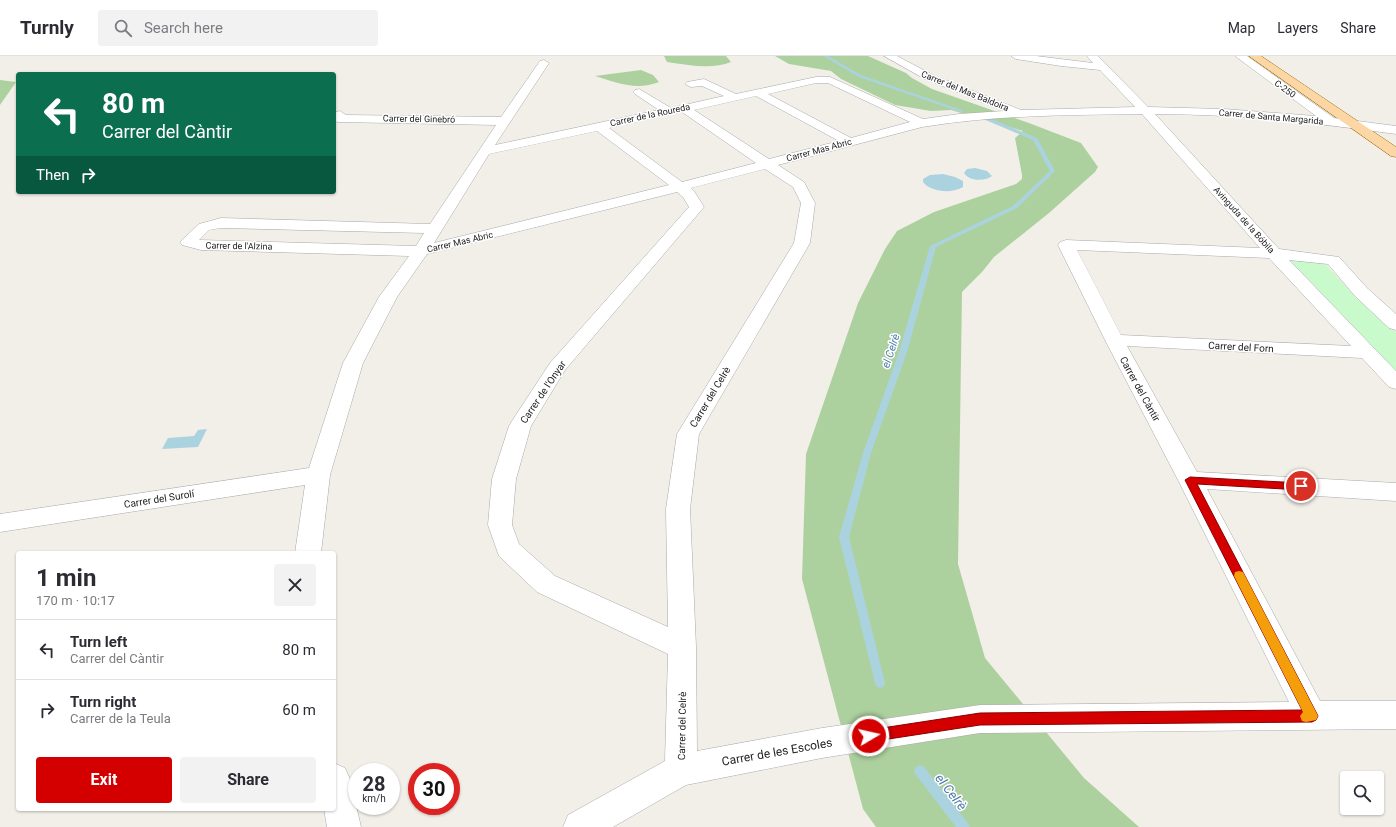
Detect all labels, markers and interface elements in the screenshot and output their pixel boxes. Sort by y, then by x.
search box [98,10,378,46]
text: Turnly [20,16,74,39]
icon: search [112,17,134,39]
text: Search here [144,19,223,37]
text: Map [1228,20,1255,36]
text: Layers [1277,20,1318,36]
text: Share [1340,20,1376,36]
street label: Carrer del Mas Baldoira [920,69,1010,113]
street label: C-250 [1273,78,1297,100]
text: 80 m [102,87,165,120]
icon: left [36,88,88,140]
street label: Carrer de la Roureda [609,102,691,128]
street label: Carrer de Santa Margarida [1218,107,1324,127]
street label: Carrer del Ginebró [383,113,455,125]
text: Carrer del Càntir [102,121,232,142]
street label: Carrer Mas Abric [785,136,853,164]
icon: right [77,164,99,186]
text: Then [36,166,69,184]
street label: Avinguda de la Bóbila [1212,185,1277,255]
street label: Carrer Mas Abric [426,229,494,254]
street label: Carrer de l'Alzina [206,240,273,252]
water label: el Celrè [879,332,903,370]
street label: Carrer del Forn [1208,340,1274,354]
street label: Carrer del Càntir [1118,355,1163,424]
street label: Carrer de l'Onyar [518,358,568,425]
street label: Carrer del Celrè [688,365,732,429]
pin [1284,469,1318,503]
icon: arrive [1290,475,1312,497]
street label: Carrer del Surolí [123,488,195,510]
text: 1 min [36,564,96,592]
button: close [274,564,316,606]
text: 170 m · 10:17 [36,593,115,608]
text: Turn left [70,633,127,651]
icon: left [36,639,58,661]
text: 80 m [282,641,316,659]
text: Carrer del Càntir [70,651,164,666]
street label: Carrer del Celrè [676,692,688,760]
text: Turn right [70,693,136,711]
icon: right [36,699,58,721]
text: 60 m [282,701,316,719]
text: Carrer de la Teula [70,711,171,726]
position arrow [848,715,890,757]
street label: Carrer de les Escoles [721,735,833,769]
button: Exit [36,757,172,803]
button: Share [180,757,316,803]
speed limit sign: 30 [408,763,460,815]
water label: el Celrè [932,771,970,813]
map controls [1340,771,1384,815]
button: search [1340,771,1384,815]
text: 28 [363,772,385,796]
text: km/h [362,793,386,804]

